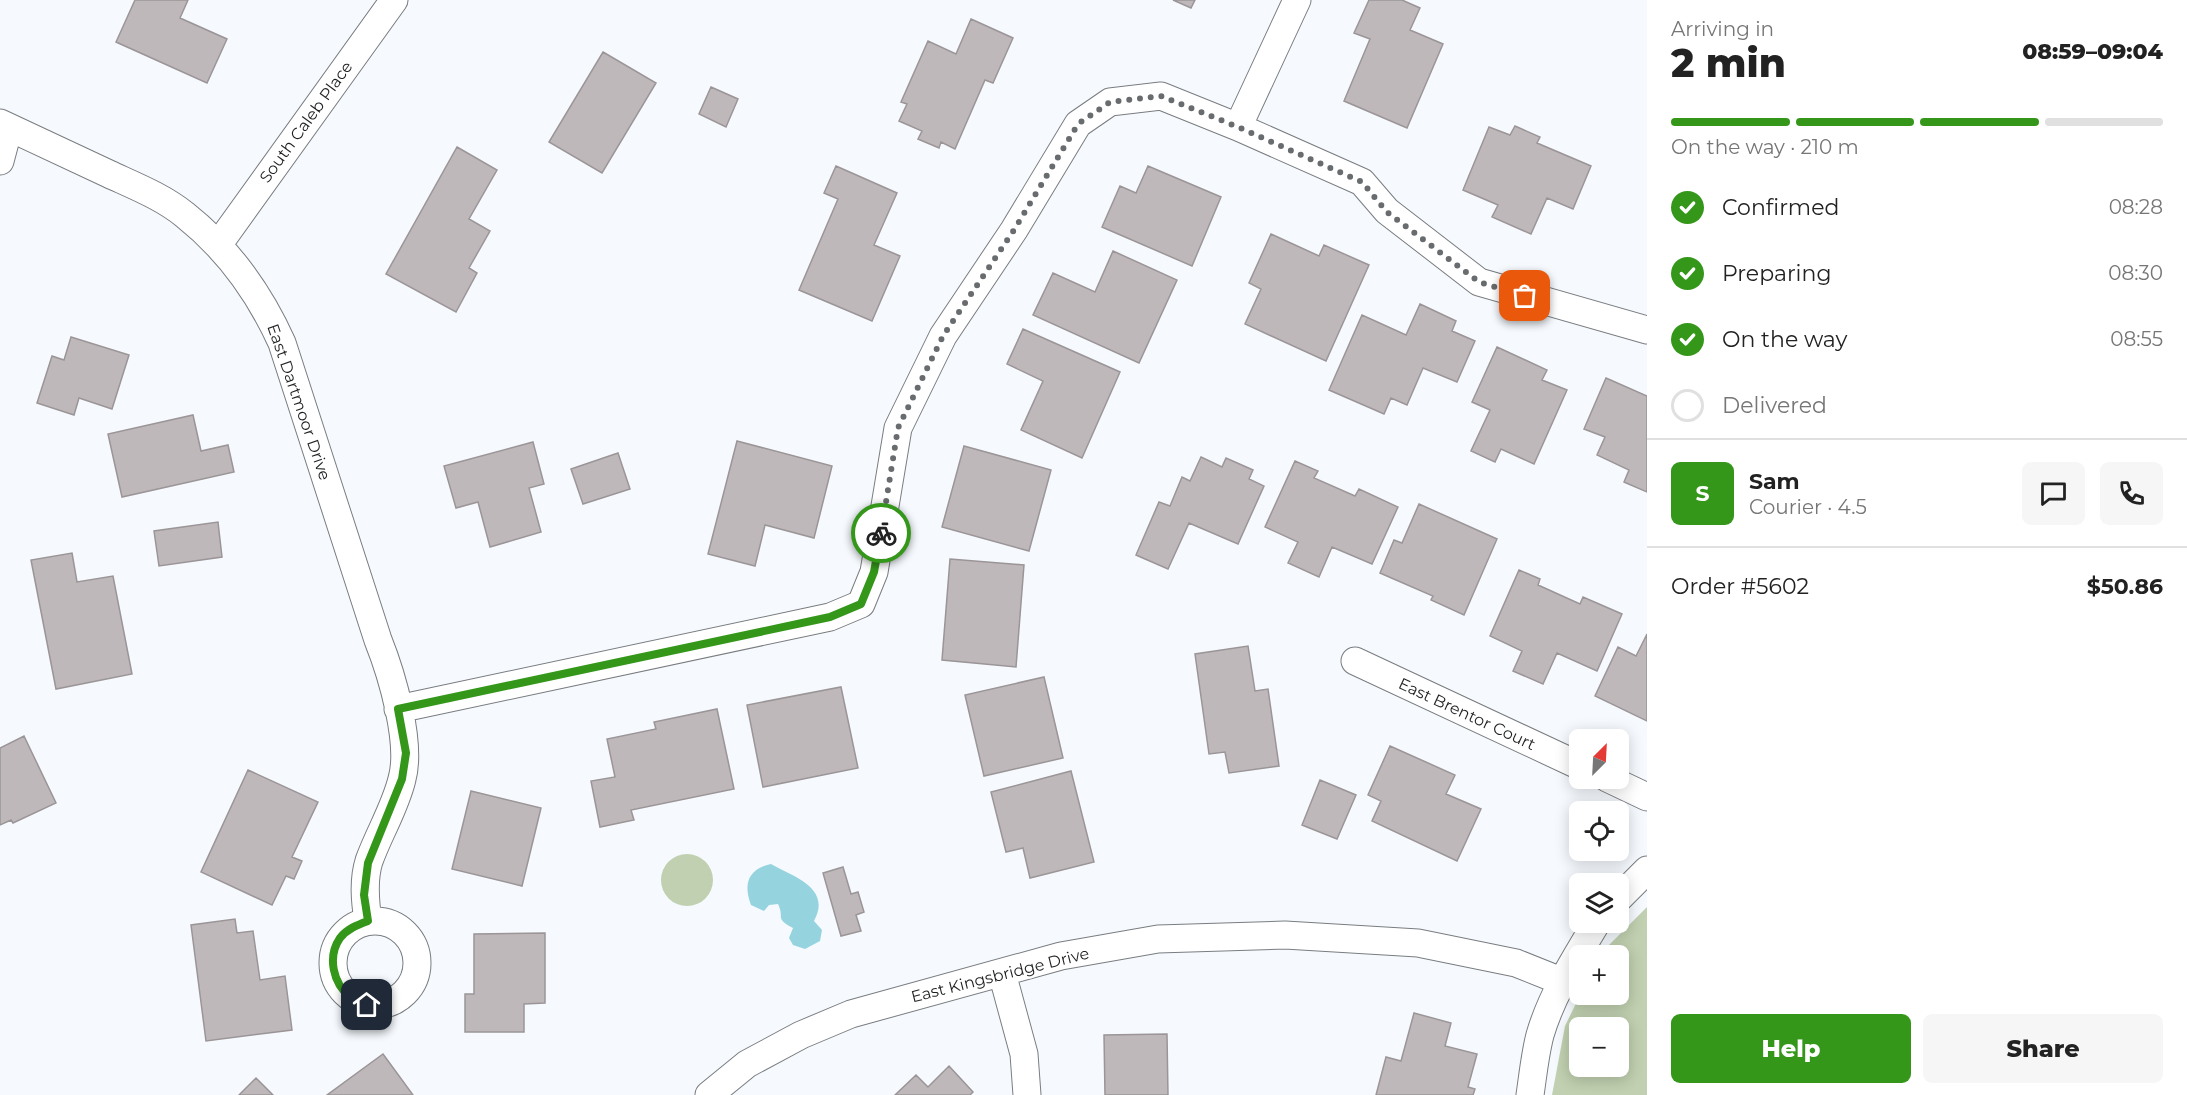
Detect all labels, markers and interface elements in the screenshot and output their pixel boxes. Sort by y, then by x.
text: Arriving in [1671,17,1774,41]
text: 08:59–09:04 [2022,38,2163,65]
text: 2 min [1671,39,1786,87]
street label: South Caleb Place [256,58,356,186]
text: On the way · 210 m [1671,135,1859,159]
icon: check [1671,191,1704,224]
text: Confirmed [1722,194,1839,221]
text: 08:28 [2109,195,2163,219]
icon: check [1671,257,1704,290]
text: Preparing [1722,260,1831,287]
text: 08:30 [2108,261,2163,285]
pin [1499,270,1550,321]
icon: bag [1508,279,1541,312]
street label: East Dartmoor Drive [263,321,335,483]
icon: check [1671,323,1704,356]
text: On the way [1722,326,1847,353]
text: 08:55 [2110,327,2163,351]
text: Delivered [1722,392,1827,419]
button: chat [2022,462,2085,525]
button: phone [2100,462,2163,525]
text: Sam [1749,468,1800,495]
text: S [1695,480,1710,507]
text: Courier · 4.5 [1749,495,1867,519]
courier [851,503,911,563]
icon: bike [865,517,898,550]
text: Order #5602 [1671,573,1809,600]
text: $50.86 [2087,573,2163,600]
street label: East Brentor Court [1395,674,1539,754]
north arrow [1569,729,1629,789]
map controls [1569,729,1629,1077]
button: locate [1569,801,1629,861]
button: layers [1569,873,1629,933]
street label: East Kingsbridge Drive [909,944,1091,1006]
button: + [1569,945,1629,1005]
pin [341,979,392,1030]
icon: home [350,988,383,1021]
button: Help [1671,1014,1911,1083]
button: Share [1923,1014,2163,1083]
button: − [1569,1017,1629,1077]

